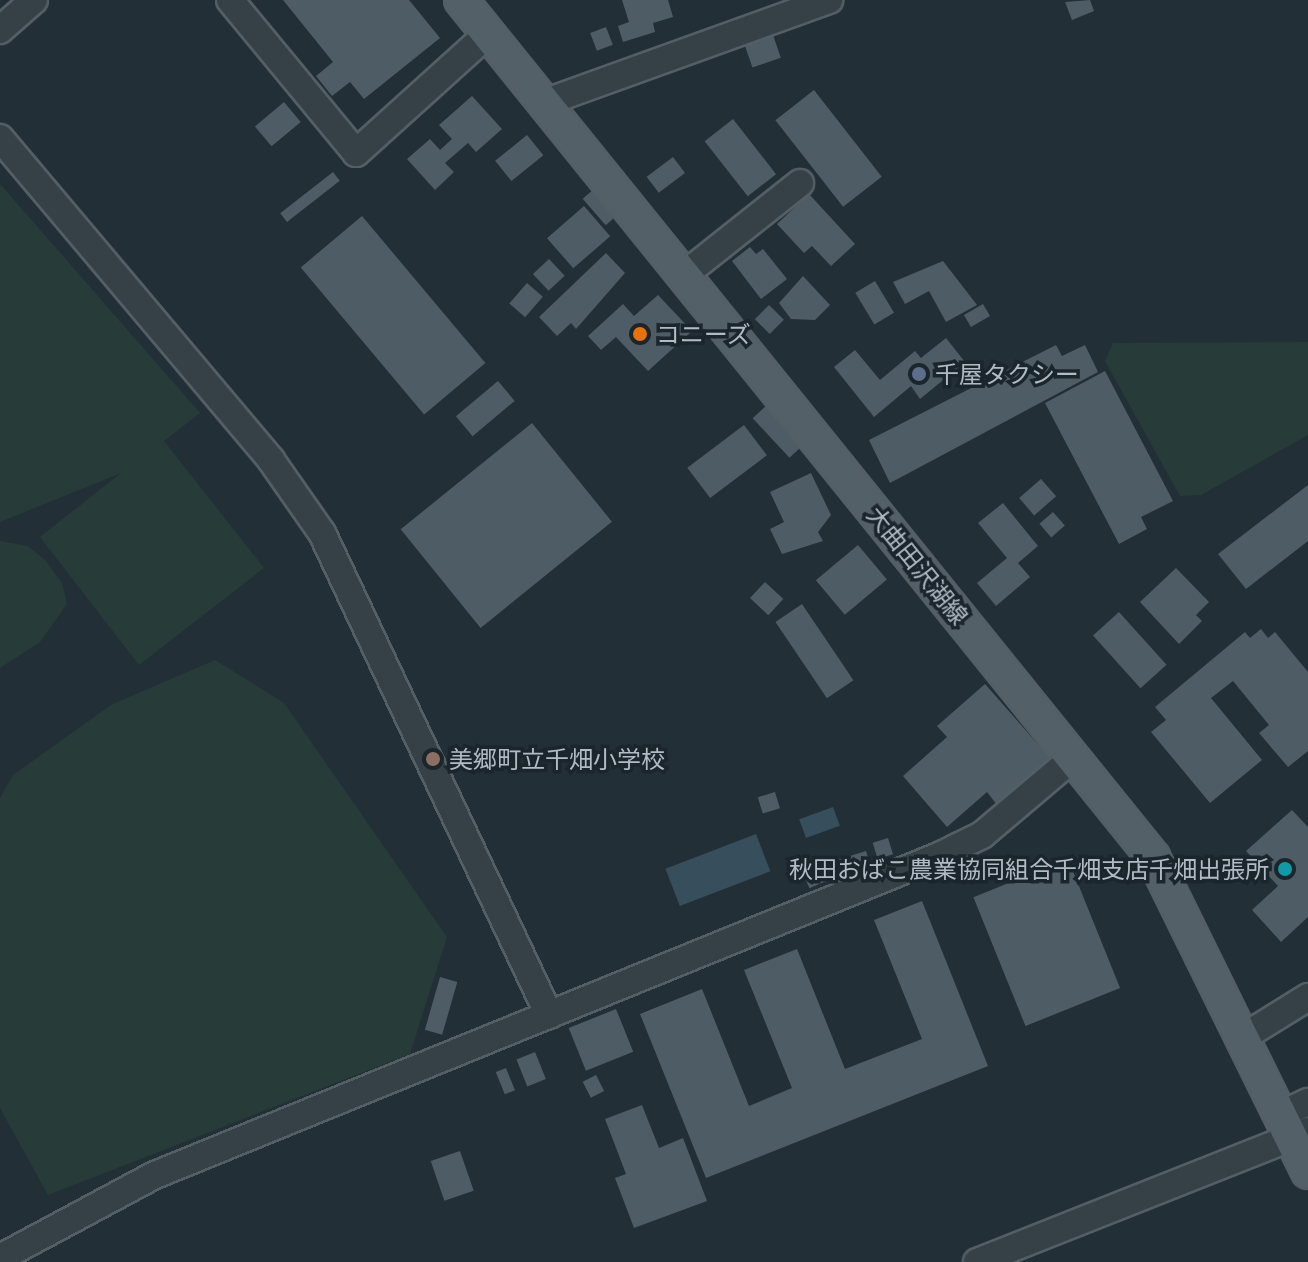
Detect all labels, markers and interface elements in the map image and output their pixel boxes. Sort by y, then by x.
place label: コニーズ [656,320,752,348]
marker: コニーズ [631,325,649,343]
place label: 千屋タクシー [935,360,1079,388]
marker: 千屋タクシー [910,365,928,383]
street label: 大曲田沢湖線 [861,500,975,630]
place label: 美郷町立千畑小学校 [449,745,665,773]
marker: 美郷町立千畑小学校 [424,750,442,768]
place label: 秋田おばこ農業協同組合千畑支店千畑出張所 [789,855,1269,883]
marker: 秋田おばこ農業協同組合千畑支店千畑出張所 [1276,860,1294,878]

